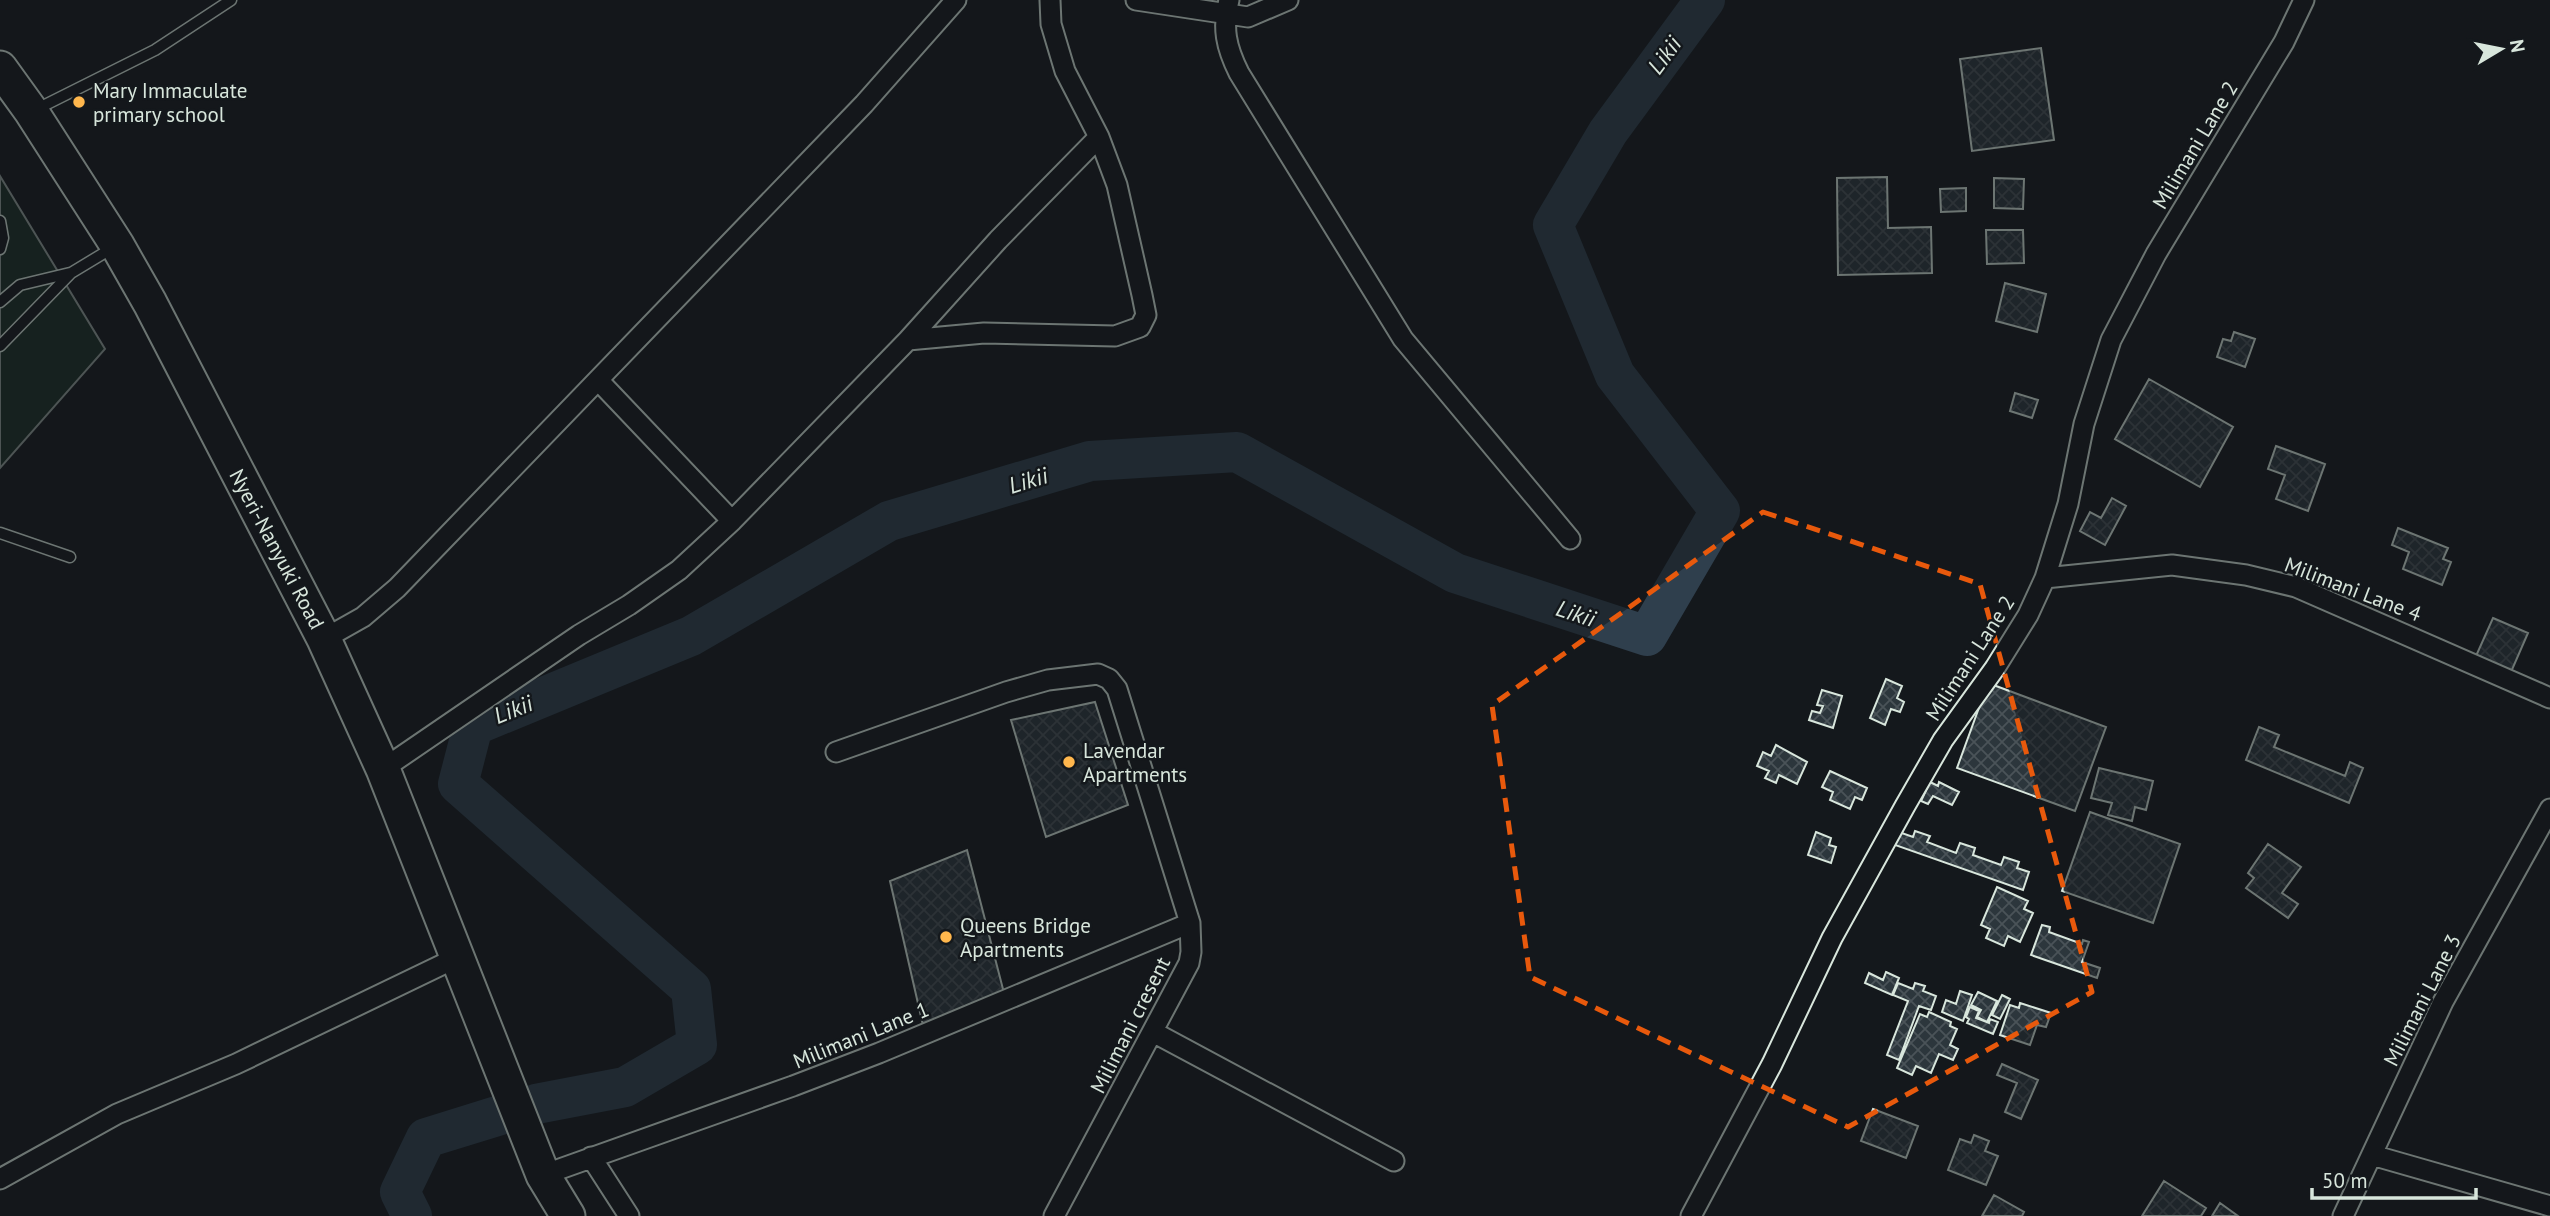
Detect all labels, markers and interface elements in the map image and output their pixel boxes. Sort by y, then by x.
north arrow [2466,14,2536,84]
water label: Likii [1641,30,1688,80]
text: N [2505,38,2531,54]
street label: Milimani Lane 2 [2146,76,2244,214]
place label: Mary Immaculate primary school [93,77,247,128]
marker: Mary Immaculate primary school [71,94,87,110]
water label: Likii [1005,460,1052,500]
street label: Nyeri-Nanyuki Road [223,464,331,634]
street label: Milimani Lane 4 [2281,551,2425,627]
street label: Milimani Lane 2 [1919,590,2021,726]
water label: Likii [1553,593,1600,633]
water label: Likii [489,688,538,730]
place label: Lavendar Apartments [1083,737,1187,788]
marker: Lavendar Apartments [1061,754,1077,770]
place label: Queens Bridge Apartments [960,912,1091,963]
marker: Queens Bridge Apartments [938,929,954,945]
street label: Milimani Lane 3 [2377,930,2467,1070]
street label: Milimani cresent [1084,952,1176,1098]
street label: Milimani Lane 1 [789,995,933,1075]
scale bar [2312,1156,2476,1200]
text: 50 m [2322,1167,2368,1194]

